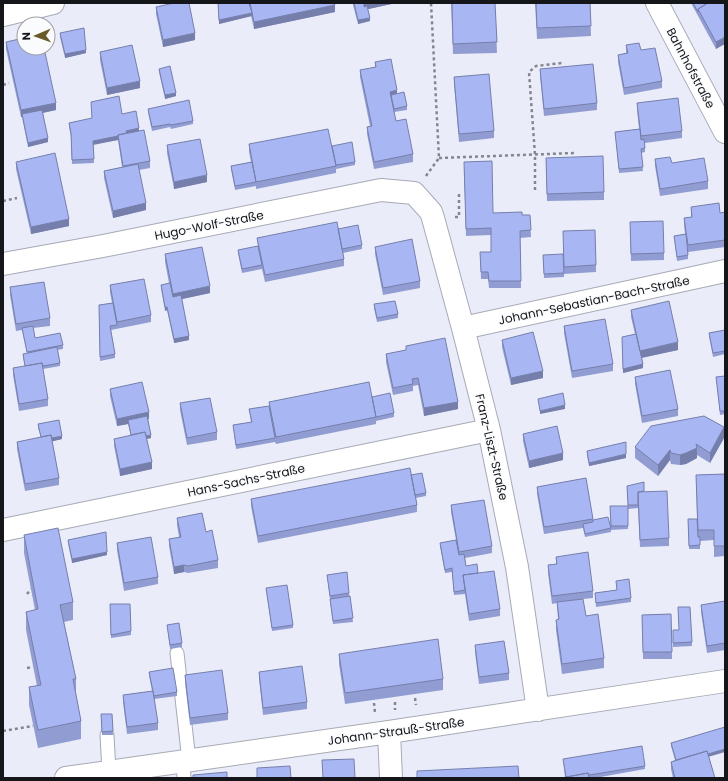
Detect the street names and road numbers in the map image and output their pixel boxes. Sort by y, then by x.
street label: Bahnhofstraße [663,25,719,111]
street label: Hugo-Wolf-Straße [153,206,265,244]
street label: Johann-Sebastian-Bach-Straße [497,271,691,329]
street label: Franz-Liszt-Straße [471,392,513,502]
street label: Hans-Sachs-Straße [186,459,306,501]
street label: Johann-Strauß-Straße [327,713,465,749]

